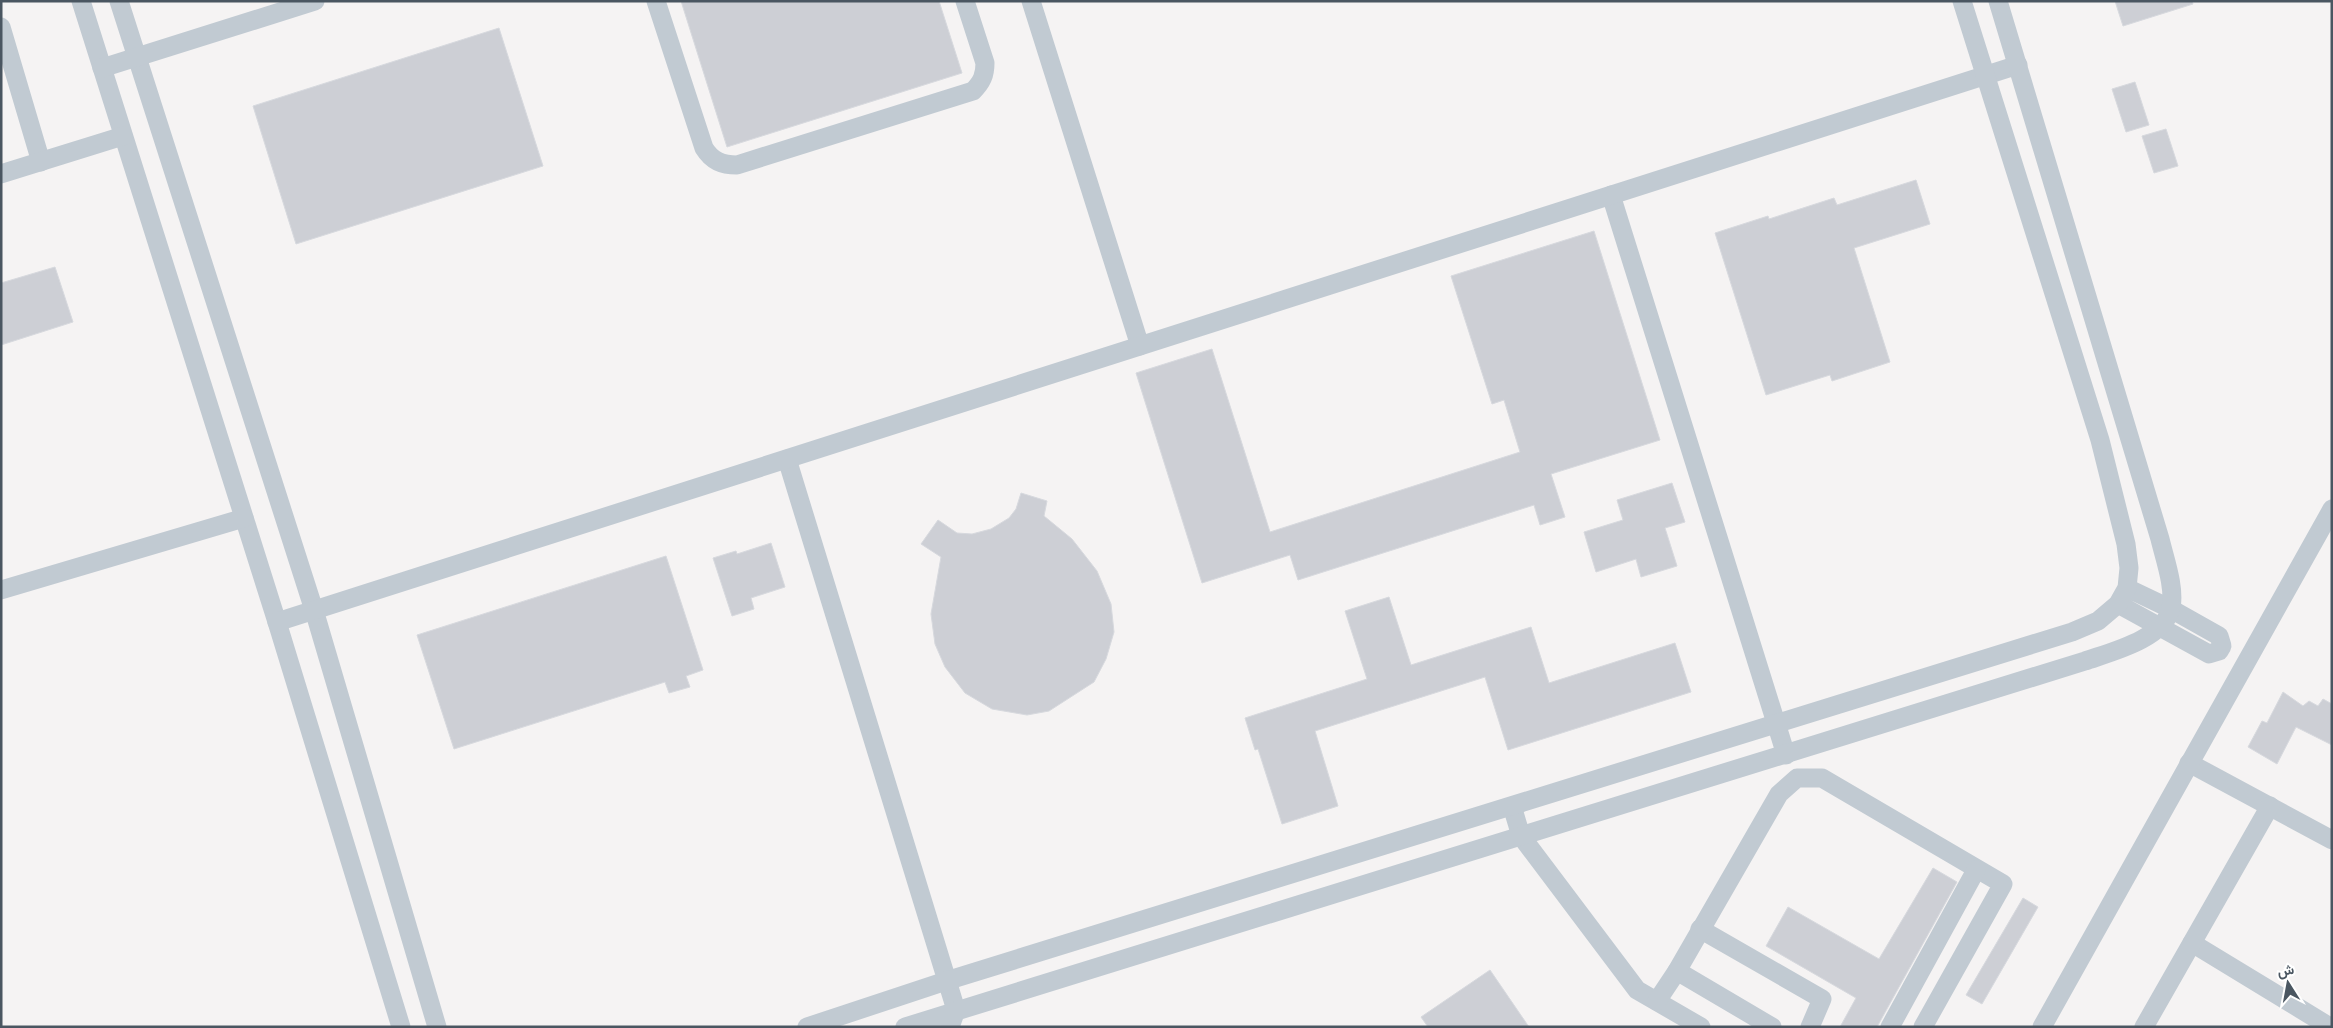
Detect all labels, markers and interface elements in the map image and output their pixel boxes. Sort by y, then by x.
north arrow [2263,958,2313,1008]
text: ش [2276,962,2296,982]

